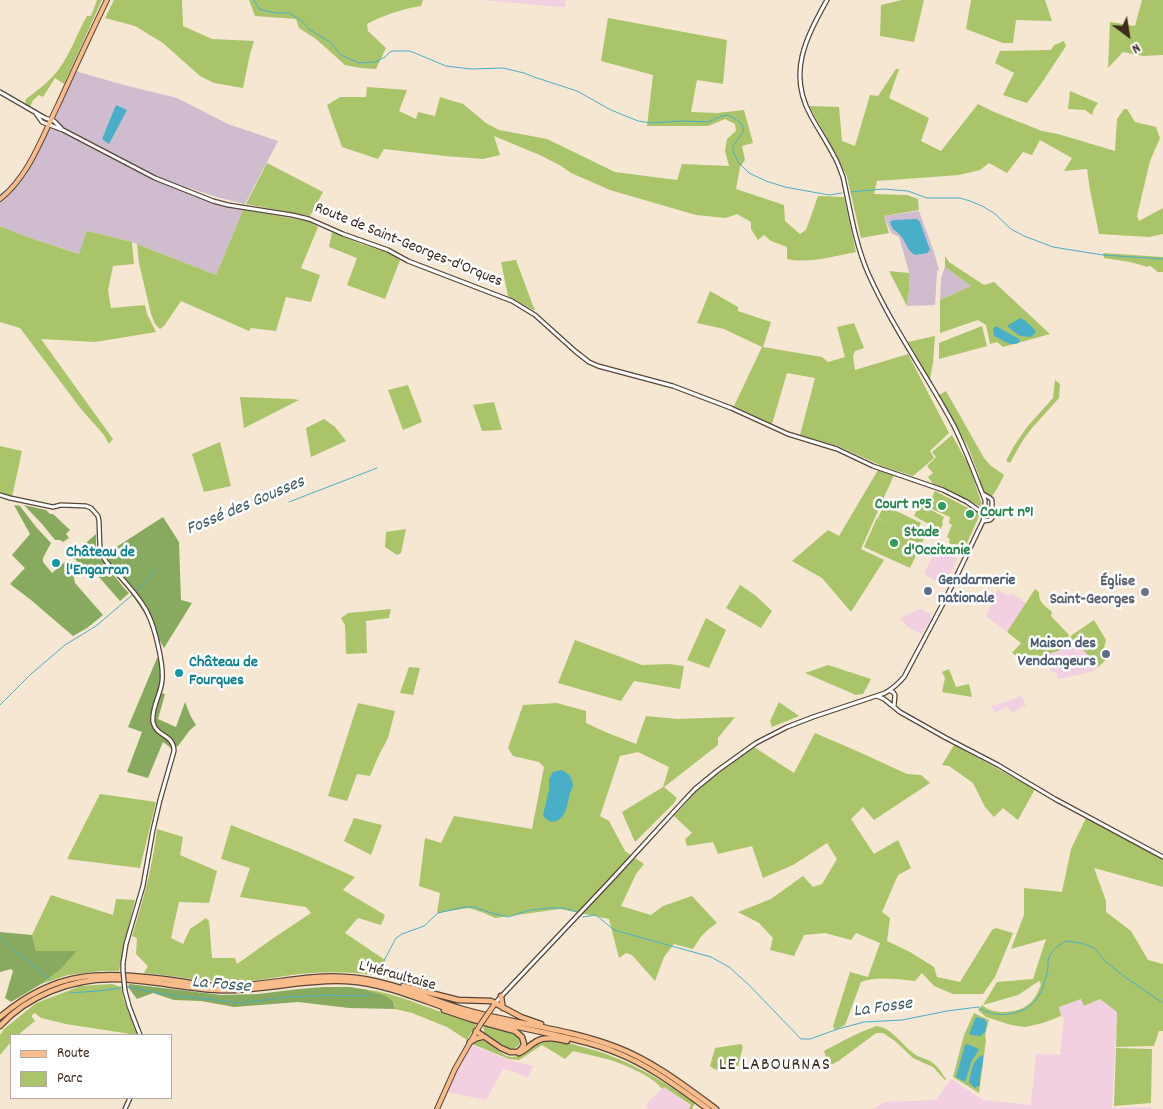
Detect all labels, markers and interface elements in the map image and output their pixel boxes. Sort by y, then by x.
north arrow [1103,10,1153,60]
text: N [1128,37,1144,58]
street label: Route de Saint-Georges-d'Orques [311,199,505,293]
water label: Fossé des Gousses [183,472,309,542]
place label: Court n°5 [875,496,932,516]
marker: Court n°5 [936,500,948,512]
place label: Court n°1 [980,504,1033,524]
marker: Court n°1 [964,508,976,520]
place label: Stade d'Occitanie [904,524,970,562]
marker: Stade d'Occitanie [888,537,900,549]
place label: Château de l'Engarran [66,544,135,582]
marker: Château de l'Engarran [50,557,62,569]
place label: Gendarmerie nationale [938,572,1015,610]
place label: Église Saint-Georges [1050,573,1135,611]
marker: Gendarmerie nationale [922,585,934,597]
marker: Église Saint-Georges [1139,586,1151,598]
place label: Maison des Vendangeurs [1018,635,1096,673]
marker: Maison des Vendangeurs [1100,648,1112,660]
place label: Château de Fourques [189,654,258,692]
marker: Château de Fourques [173,667,185,679]
street label: L'Héraultaise [356,957,438,997]
water label: La Fosse [191,973,251,999]
water label: La Fosse [852,994,914,1024]
legend [10,1034,172,1099]
text: Route [57,1043,90,1065]
district label: LE LABOURNAS [718,1056,832,1078]
text: Parc [57,1068,82,1090]

